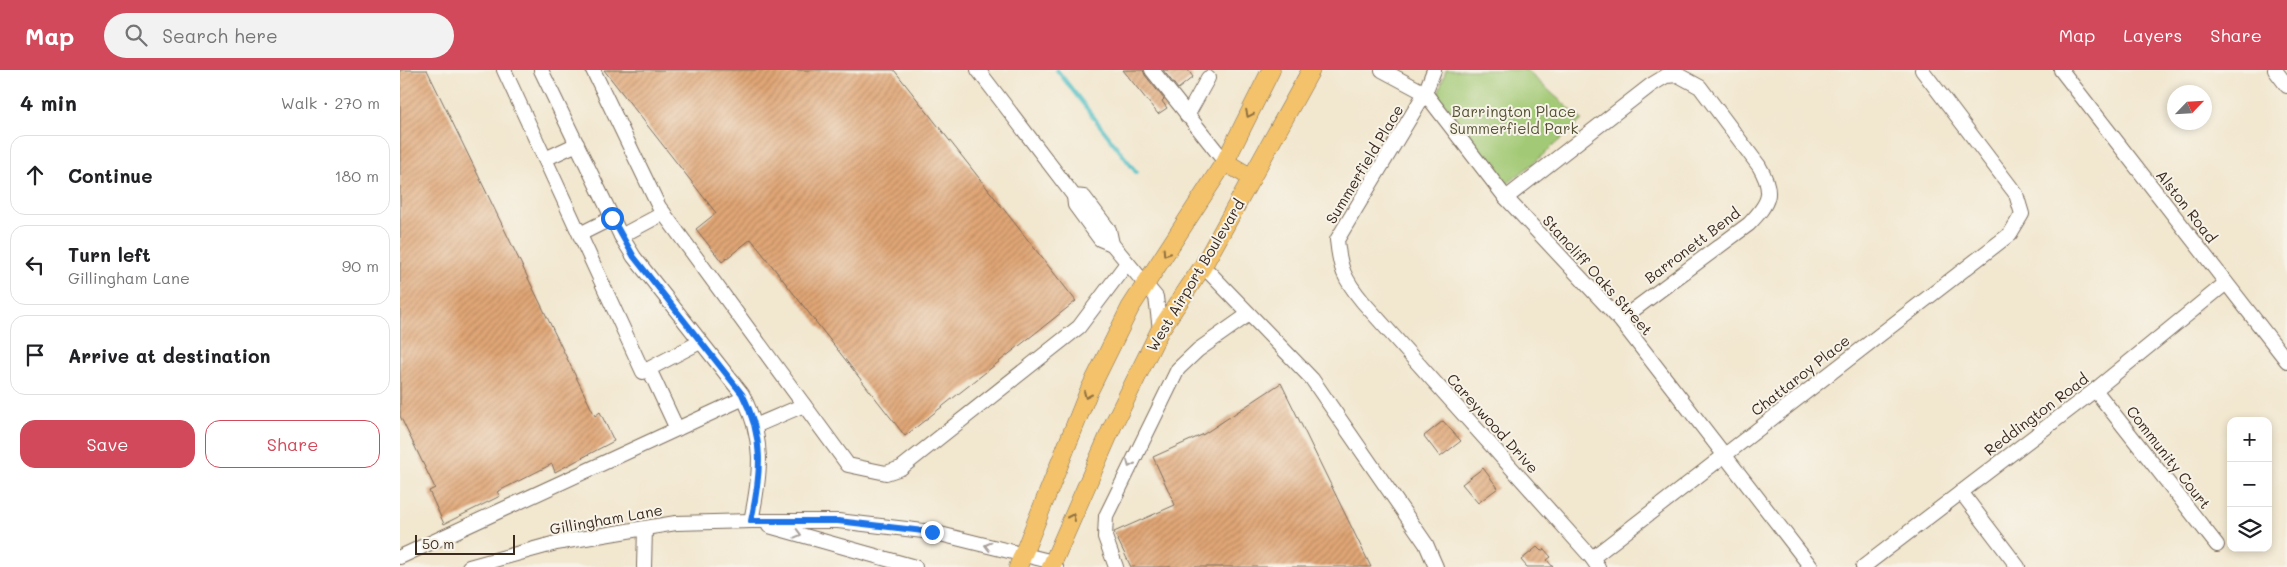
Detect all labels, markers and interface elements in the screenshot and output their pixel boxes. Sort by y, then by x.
search box [104,13,454,58]
text: Map [25,20,74,51]
icon: search [122,21,150,49]
text: Search here [162,23,278,48]
text: Map [2059,23,2095,47]
text: Layers [2123,23,2182,47]
text: Share [2210,23,2262,47]
north arrow [2167,85,2212,130]
text: 4 min [20,89,77,116]
text: Walk · 270 m [281,92,380,113]
street label: Summerfield Place [1321,101,1407,227]
park label: Barrington Place Summerfield Park [1449,101,1579,138]
one-way arrow [1245,108,1255,117]
icon: ahead [21,161,49,189]
text: Continue [68,163,153,188]
text: 180 m [334,165,379,186]
street label: Alston Road [2152,165,2222,247]
street label: West Airport Boulevard [1141,195,1249,355]
street label: Barronett Bend [1640,203,1744,287]
route start [601,207,624,230]
street label: Stancliff Oaks Street [1539,211,1657,339]
text: Turn left [68,242,151,267]
one-way arrow [1162,247,1172,256]
icon: left [21,251,49,279]
text: 90 m [342,255,379,276]
text: Gillingham Lane [68,267,190,288]
street label: Chattaroy Place [1746,330,1854,420]
icon: arrive [21,341,49,369]
text: Arrive at destination [68,343,271,368]
street label: Reddington Road [1980,368,2092,460]
street label: Careywood Drive [1443,369,1543,477]
one-way arrow [1083,390,1094,399]
street label: Community Court [2122,401,2216,513]
map controls [2227,417,2272,552]
button: + [2227,417,2272,462]
button: Save [20,420,195,468]
button: Share [205,420,380,468]
one-way arrow [1126,459,1137,468]
button: − [2227,462,2272,507]
street label: Gillingham Lane [548,499,664,539]
button: layers [2227,507,2272,552]
one-way arrow [1066,513,1077,522]
route end [921,521,944,544]
one-way arrow [793,529,802,539]
scale bar [415,532,515,555]
text: 50 m [422,534,454,553]
one-way arrow [984,541,993,552]

